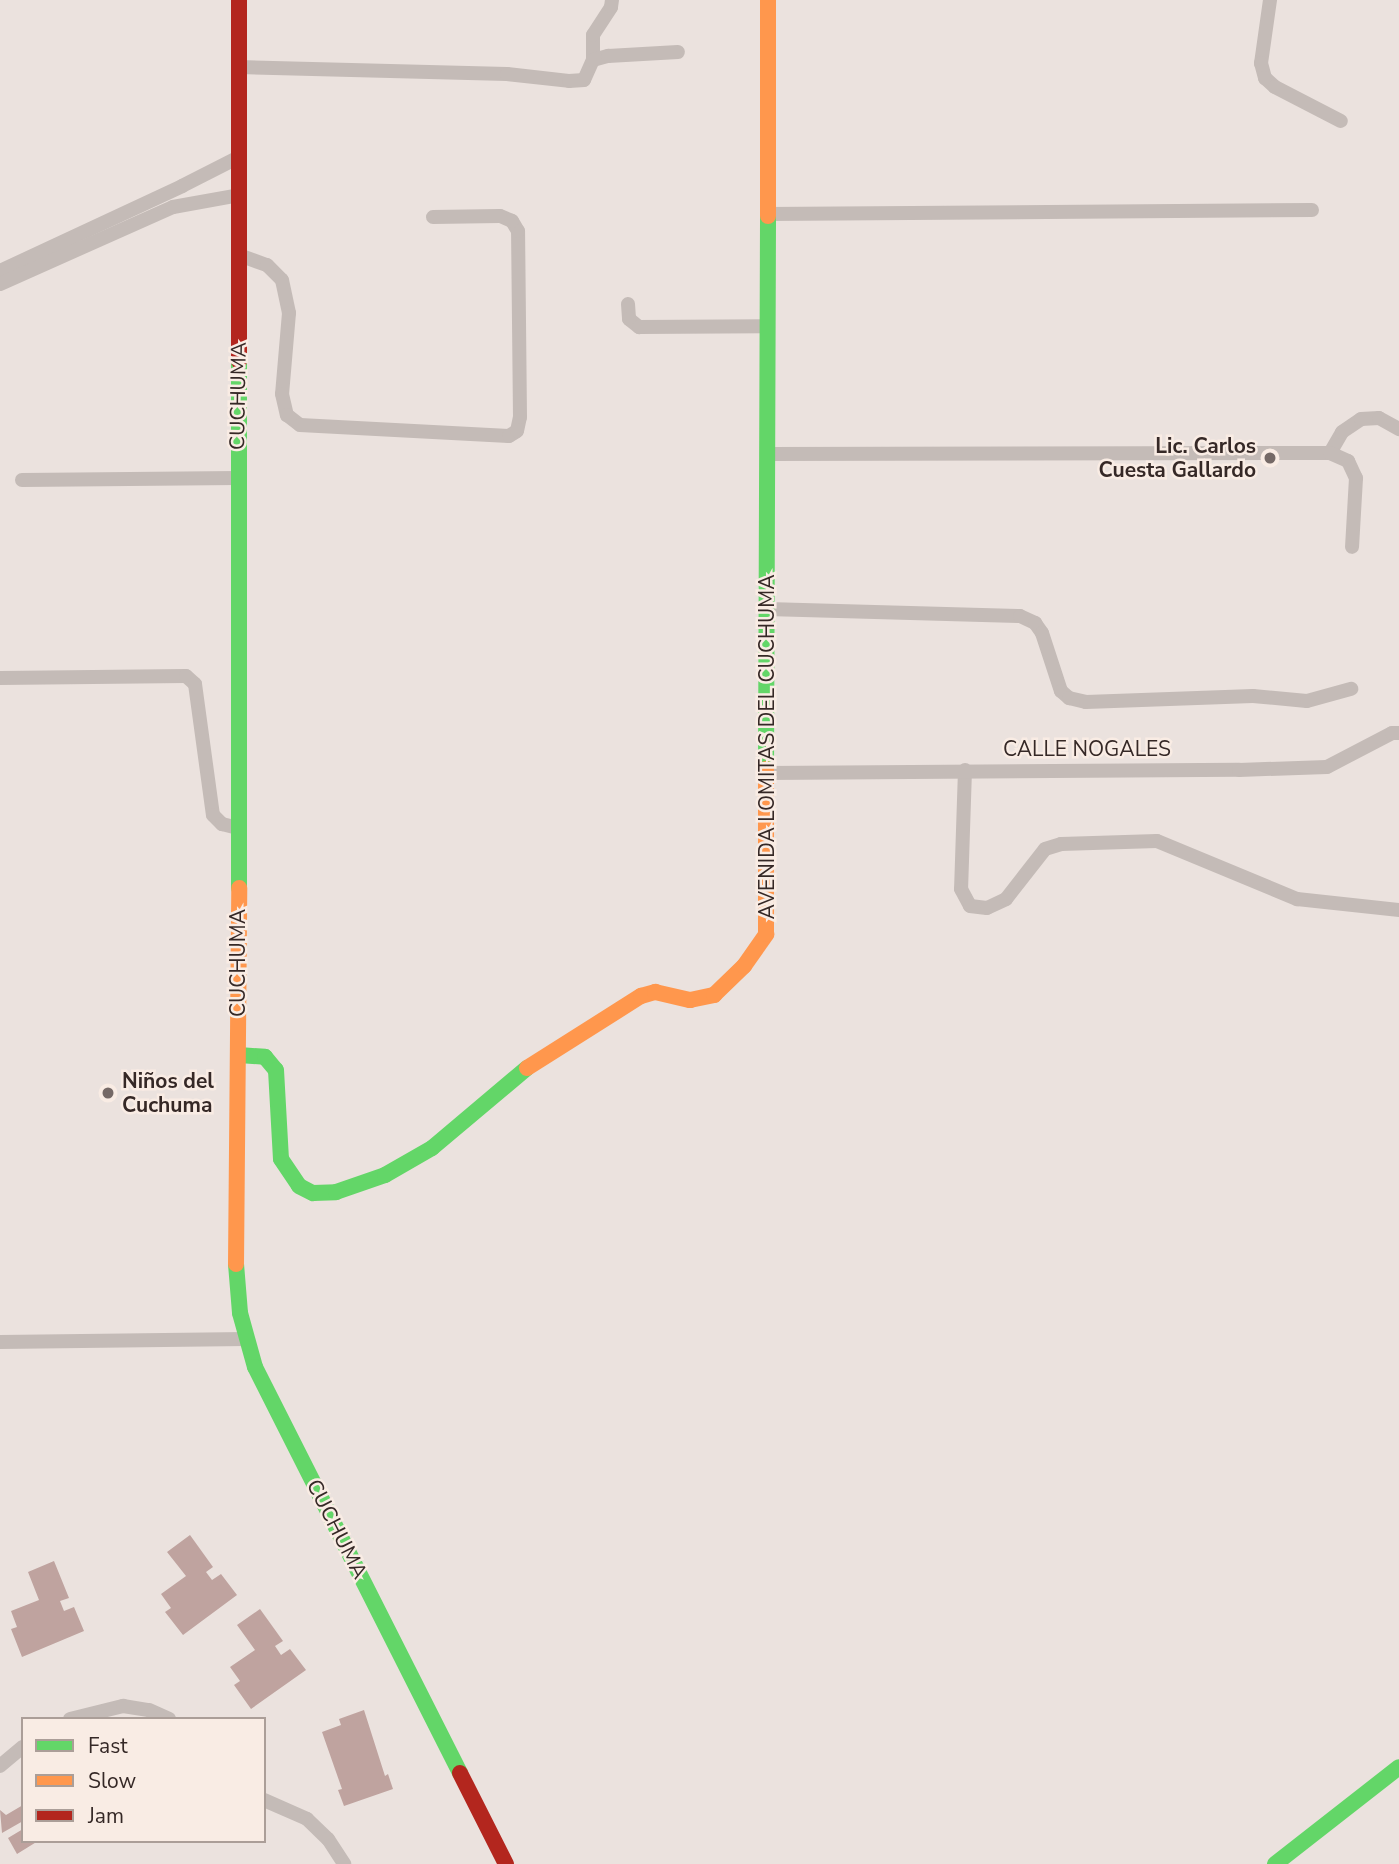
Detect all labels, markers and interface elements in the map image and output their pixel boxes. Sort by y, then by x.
street label: CUCHUMA [224,342,252,450]
place label: Lic. Carlos Cuesta Gallardo [1099,433,1256,483]
marker: Lic. Carlos Cuesta Gallardo [1262,450,1278,466]
street label: AVENIDA LOMITAS DEL CUCHUMA [754,574,780,920]
street label: CALLE NOGALES [1003,736,1171,762]
street label: CUCHUMA [225,909,251,1017]
place label: Niños del Cuchuma [122,1068,214,1118]
marker: Niños del Cuchuma [100,1085,116,1101]
street label: CUCHUMA [301,1475,373,1583]
legend [21,1717,266,1843]
text: Fast [88,1732,128,1760]
text: Slow [88,1767,136,1795]
text: Jam [88,1802,124,1830]

